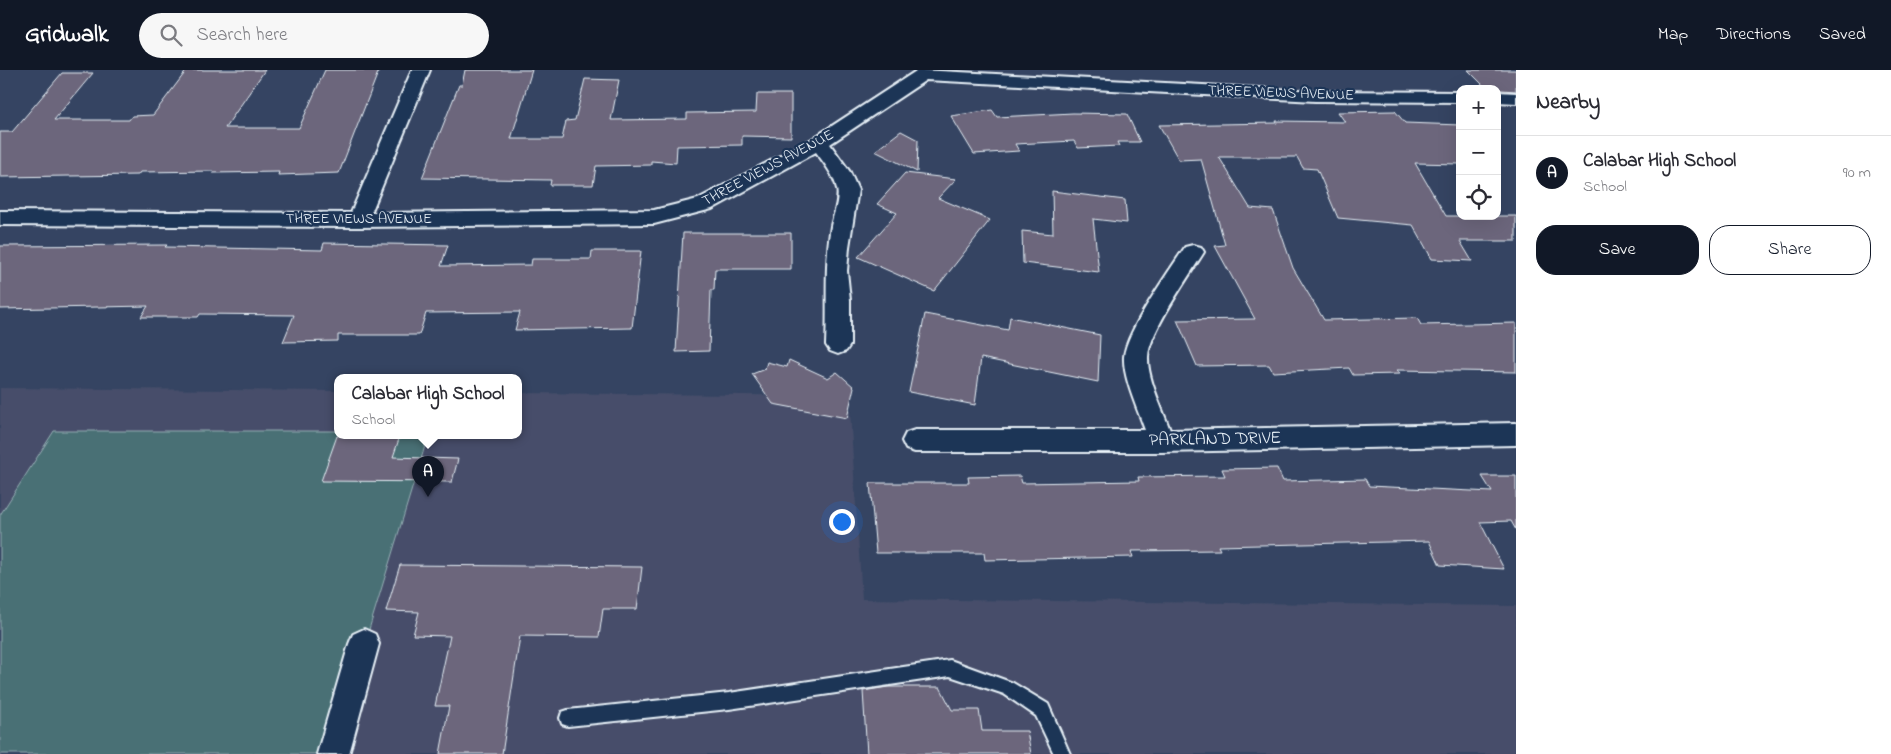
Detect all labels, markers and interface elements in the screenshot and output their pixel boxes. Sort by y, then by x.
search box [139,13,489,58]
text: Gridwalk [25,18,109,53]
icon: search [157,21,185,49]
text: Search here [197,22,288,49]
text: Map [1658,22,1688,48]
text: Directions [1716,22,1791,48]
text: Saved [1819,22,1866,48]
street label: THREE VIEWS AVENUE [1208,79,1354,107]
map controls [1456,85,1501,220]
button: + [1456,85,1501,130]
text: Nearby [1536,88,1600,118]
street label: THREE VIEWS AVENUE [698,124,838,212]
button: − [1456,130,1501,175]
text: Calabar High School [1583,148,1736,175]
text: A [1547,161,1557,185]
text: 90 m [1843,161,1871,185]
button: locate [1456,175,1501,220]
text: School [1583,175,1627,199]
street label: THREE VIEWS AVENUE [286,208,432,230]
button: Save [1536,225,1699,275]
button: Share [1709,225,1871,275]
popup [334,374,522,439]
text: Calabar High School [351,381,505,408]
text: School [351,408,395,432]
street label: PARKLAND DRIVE [1149,426,1282,454]
pin: A [412,456,444,497]
your location [829,509,855,535]

